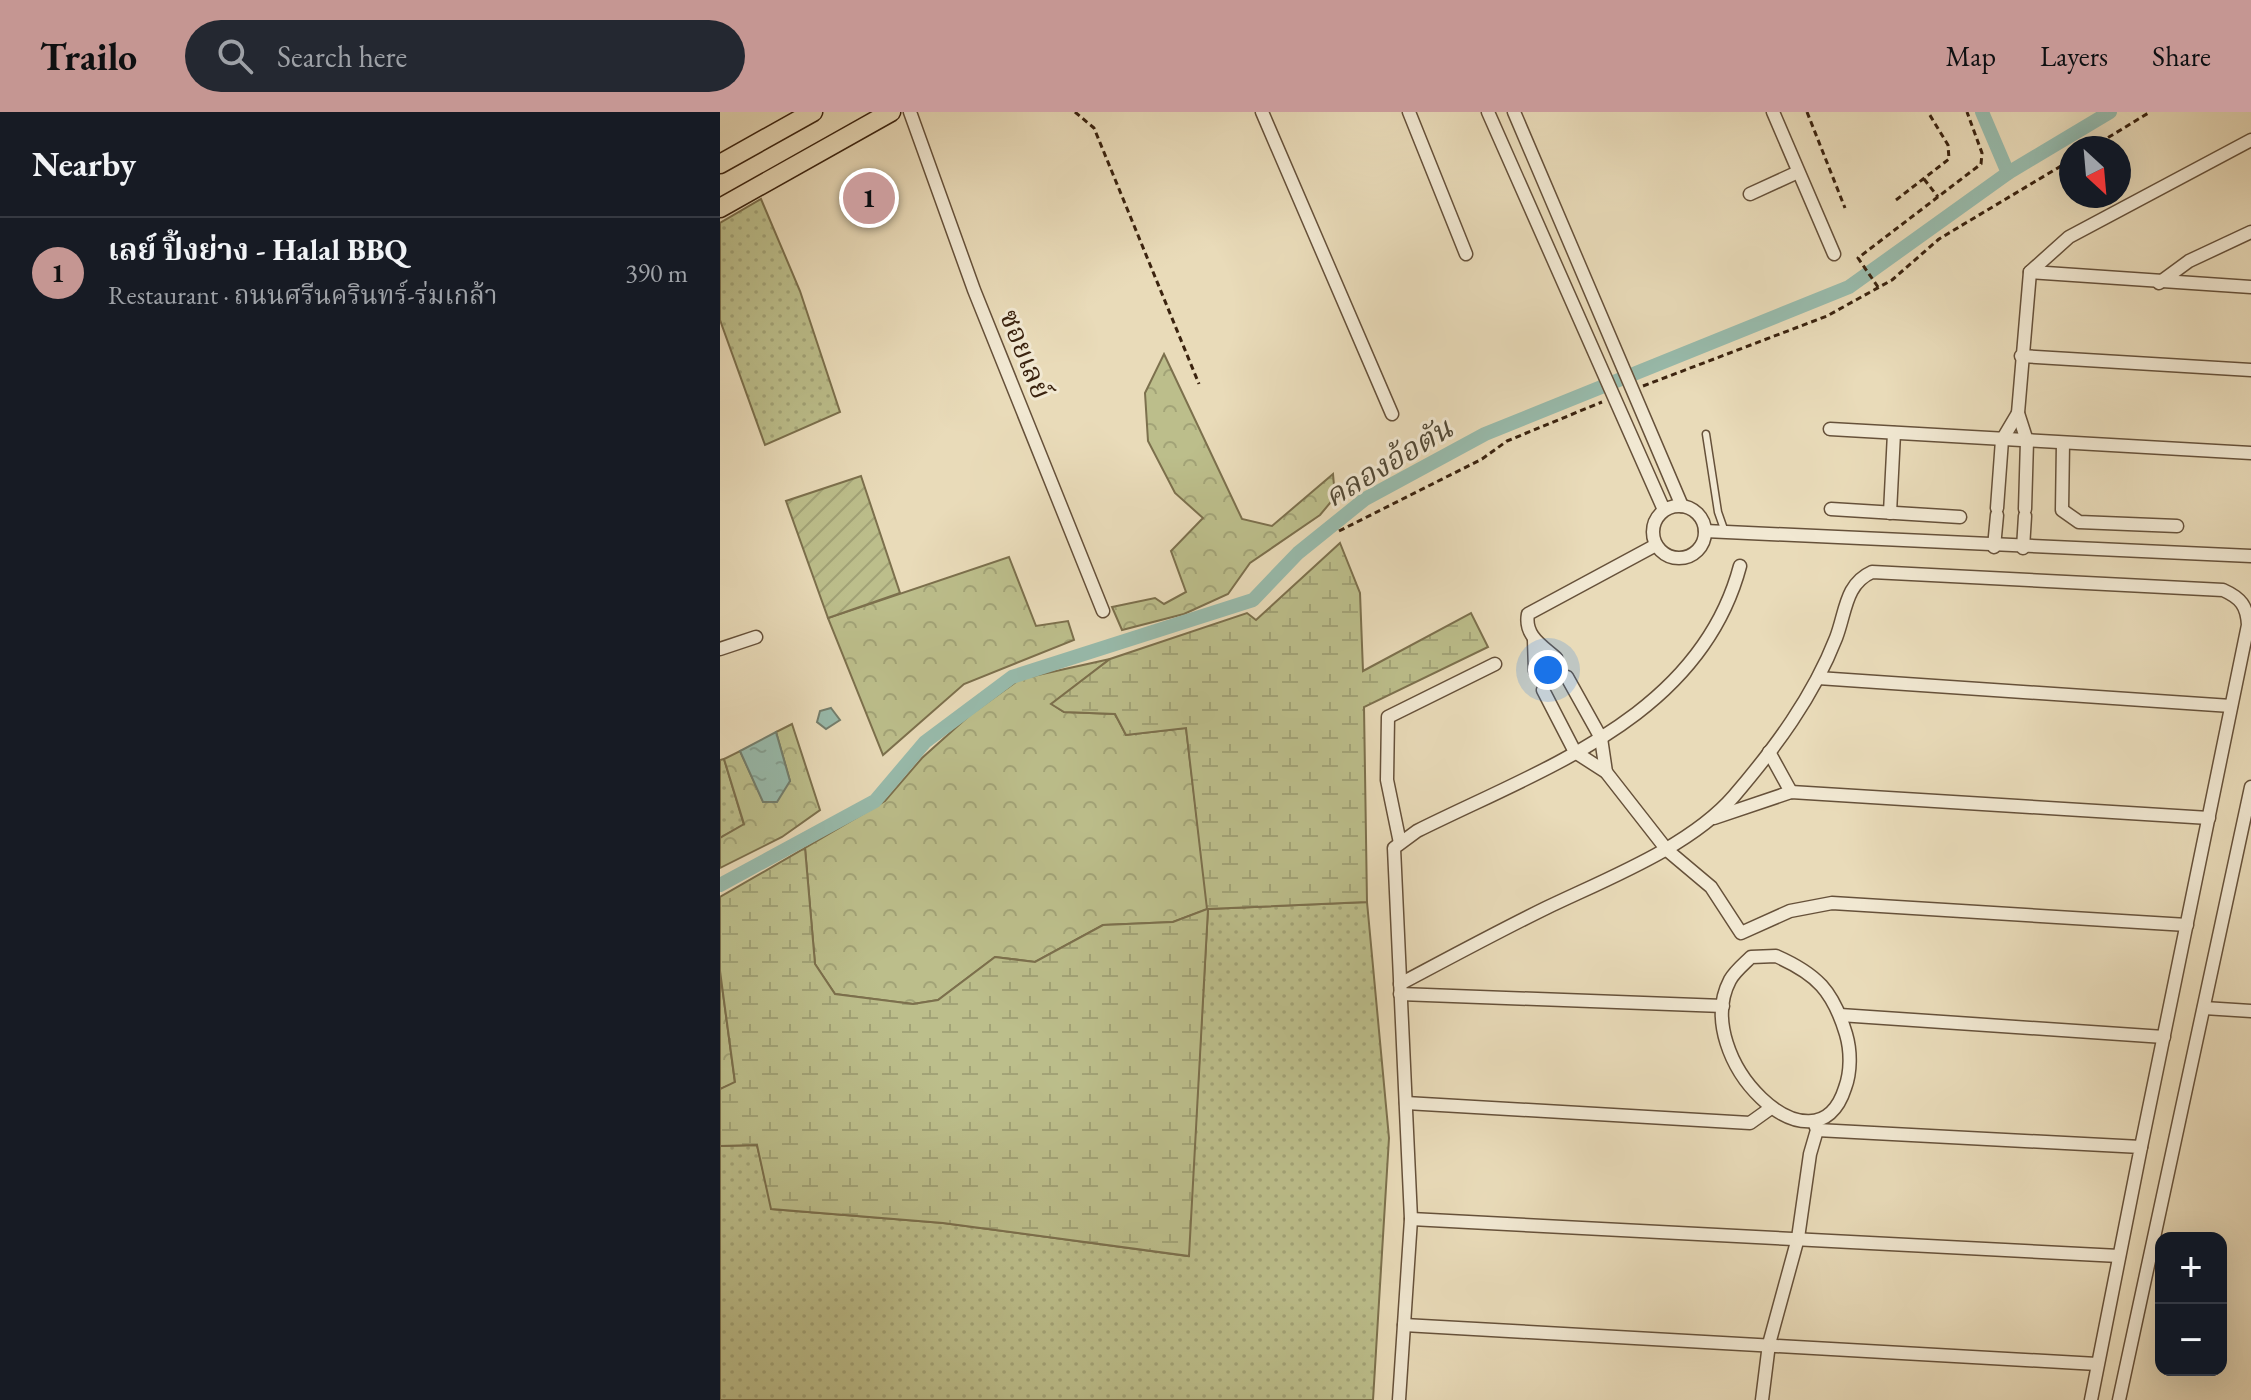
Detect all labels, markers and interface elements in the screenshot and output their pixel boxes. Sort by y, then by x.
search box [185,20,745,92]
text: Trailo [40,32,137,81]
icon: search [213,34,257,78]
text: Search here [277,37,407,76]
text: Map [1946,38,1996,74]
text: Layers [2040,38,2108,74]
text: Share [2152,38,2211,74]
north arrow [2059,136,2131,208]
text: Nearby [32,142,136,186]
pin: 1 [843,168,895,228]
text: เลย์ ปิ้งย่าง - Halal BBQ [108,230,407,269]
text: 1 [51,256,65,290]
text: 390 m [625,256,688,290]
text: Restaurant · ถนนศรีนครินทร์-ร่มเกล้า [108,278,498,312]
street label: ซอยเลย์ [992,304,1060,404]
water label: คลองอ้อตัน [1317,408,1460,516]
your location [1528,650,1568,690]
map controls [2155,1232,2227,1376]
button: + [2155,1232,2227,1304]
button: − [2155,1304,2227,1376]

